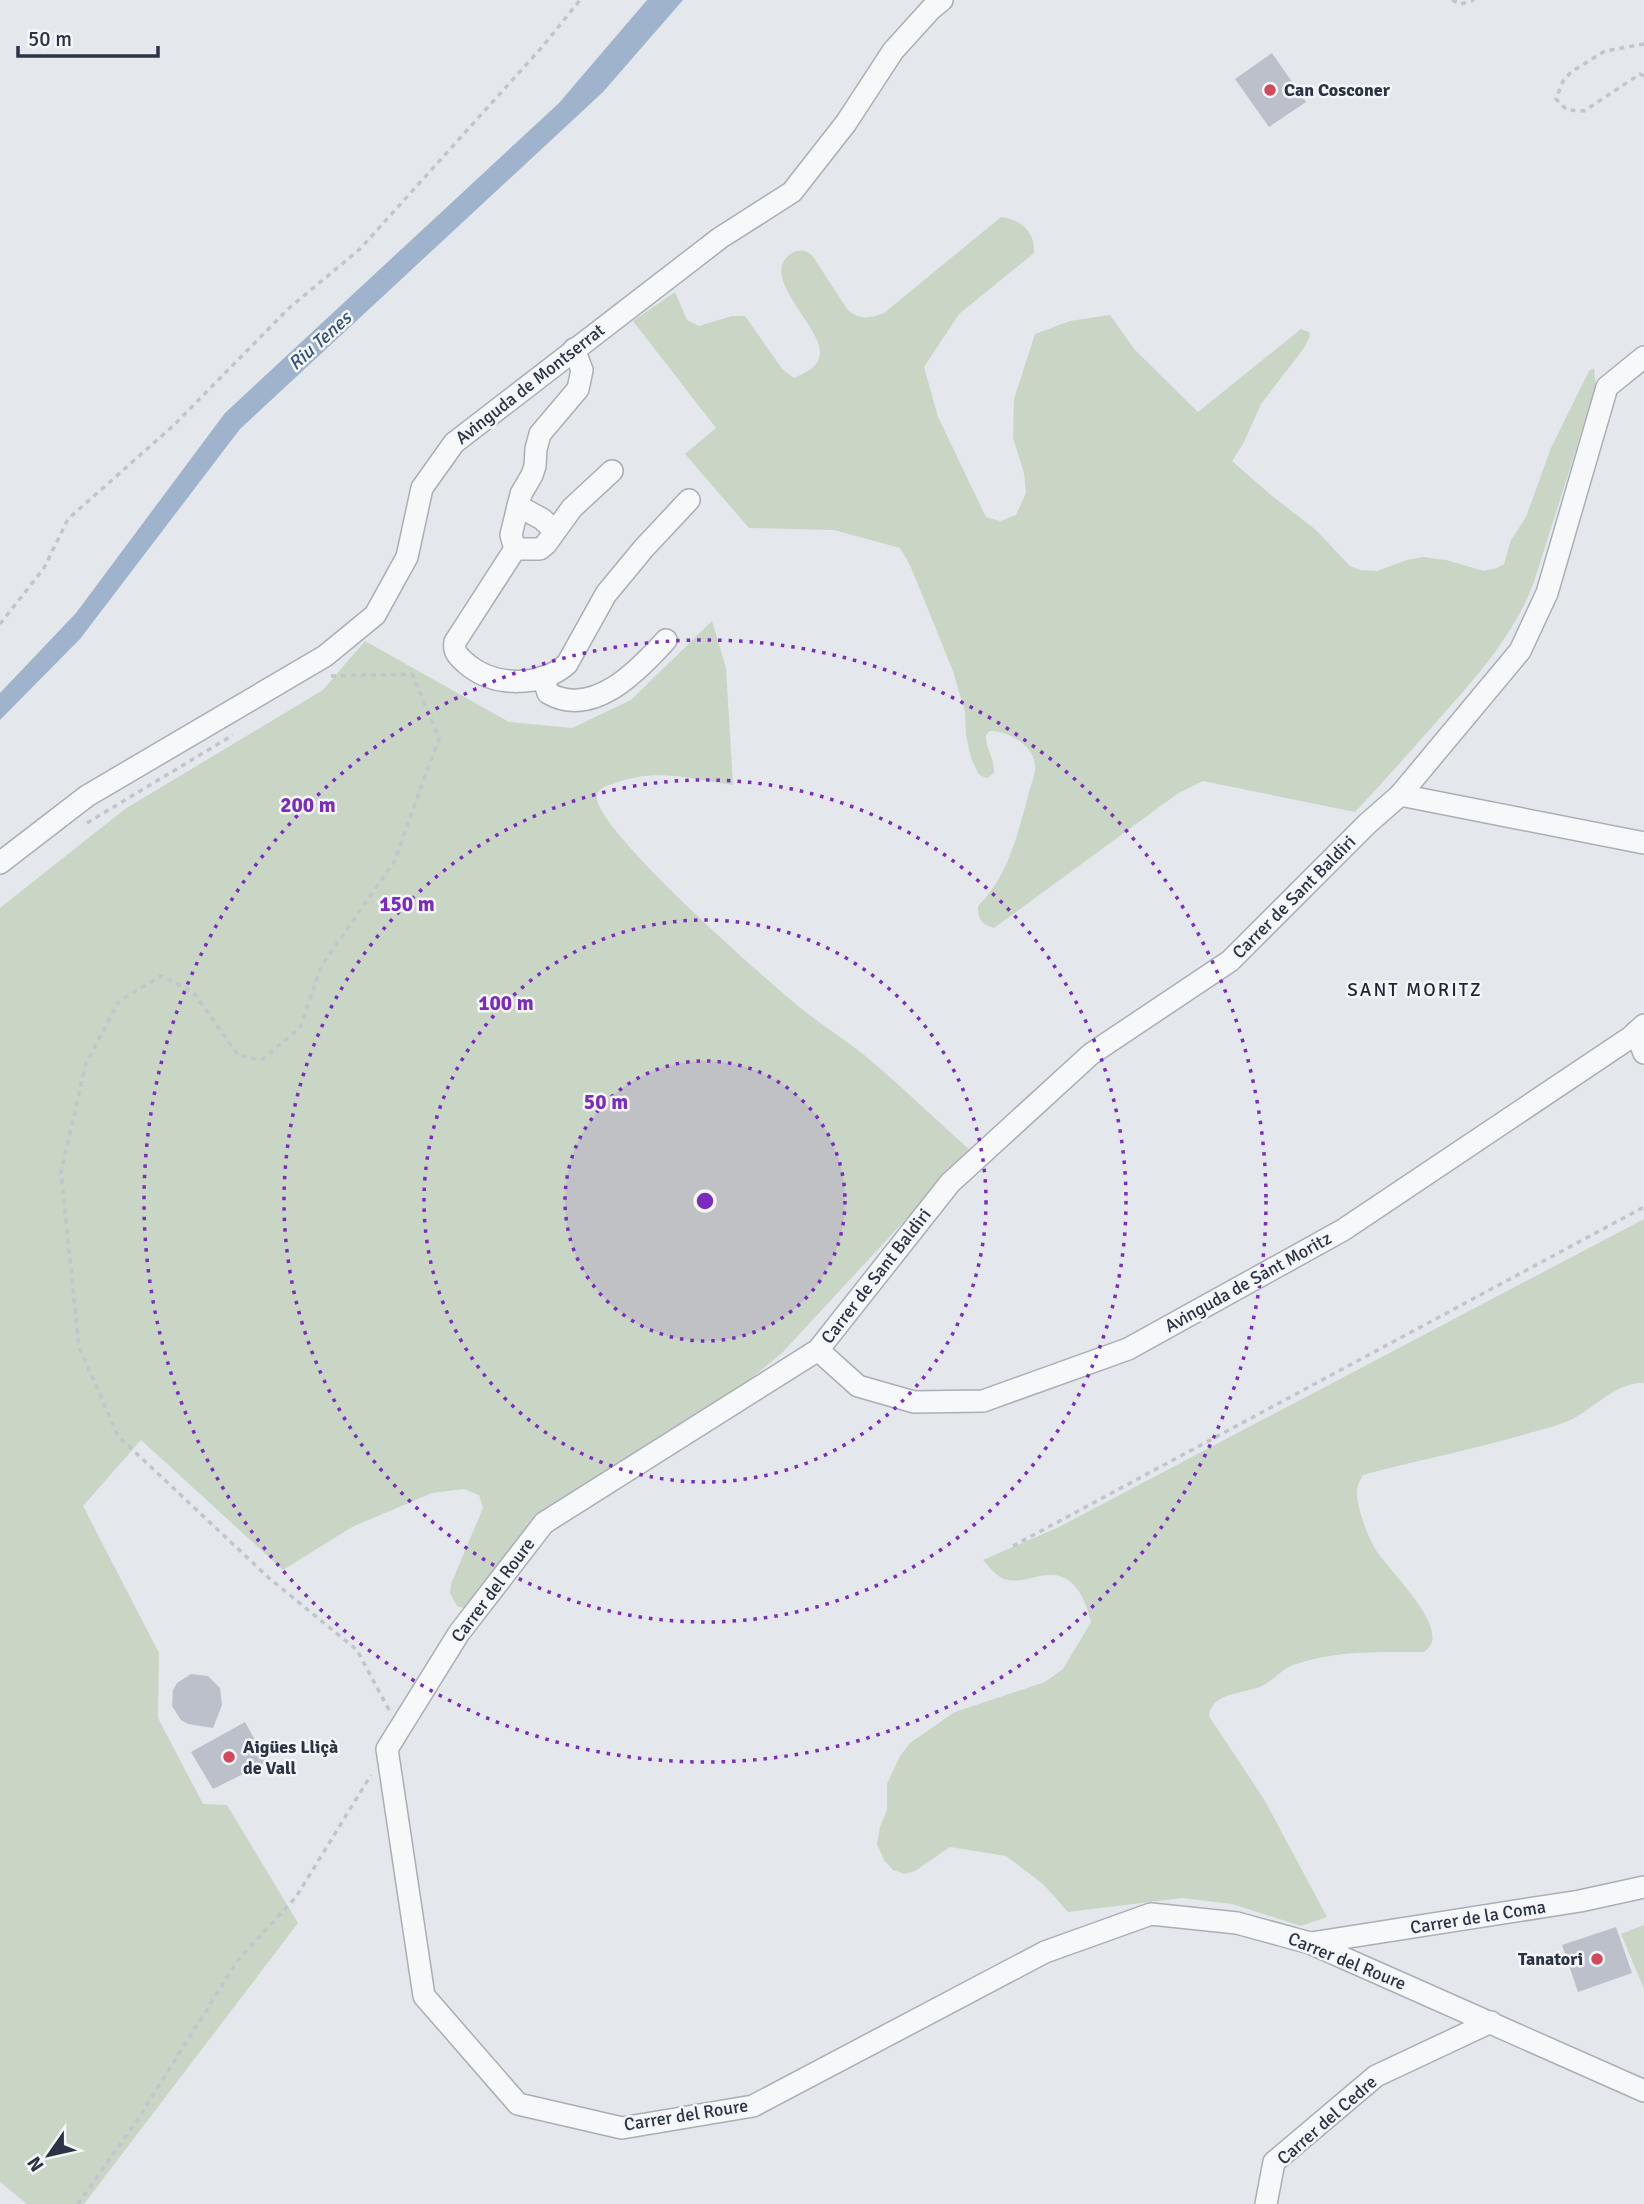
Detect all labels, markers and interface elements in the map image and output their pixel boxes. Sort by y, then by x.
scale bar [18,14,158,58]
text: 50 m [28,26,72,52]
place label: Can Cosconer [1284,79,1391,101]
marker: Can Cosconer [1262,82,1278,98]
water label: Riu Tenes [284,305,358,376]
street label: Avinguda de Montserrat [451,319,609,449]
text: 200 m [280,792,336,818]
street label: Carrer de Sant Baldiri [1228,831,1360,963]
text: 150 m [379,891,435,917]
district label: SANT MORITZ [1347,978,1483,1002]
text: 100 m [478,990,534,1016]
text: 50 m [584,1089,628,1115]
centre of rings [693,1189,717,1213]
street label: Carrer de Sant Baldiri [816,1204,936,1348]
street label: Avinguda de Sant Moritz [1161,1227,1335,1337]
street label: Carrer del Roure [447,1533,539,1647]
place label: Aigües Lliçà de Vall [243,1736,338,1779]
marker: Aigües Lliçà de Vall [221,1749,237,1765]
street label: Carrer de la Coma [1409,1895,1547,1939]
street label: Carrer del Roure [1285,1927,1409,1995]
place label: Tanatori [1518,1948,1583,1970]
marker: Tanatori [1589,1951,1605,1967]
street label: Carrer del Cedre [1273,2071,1381,2169]
street label: Carrer del Roure [622,2094,750,2136]
north arrow [14,2120,84,2190]
text: N [22,2152,49,2176]

